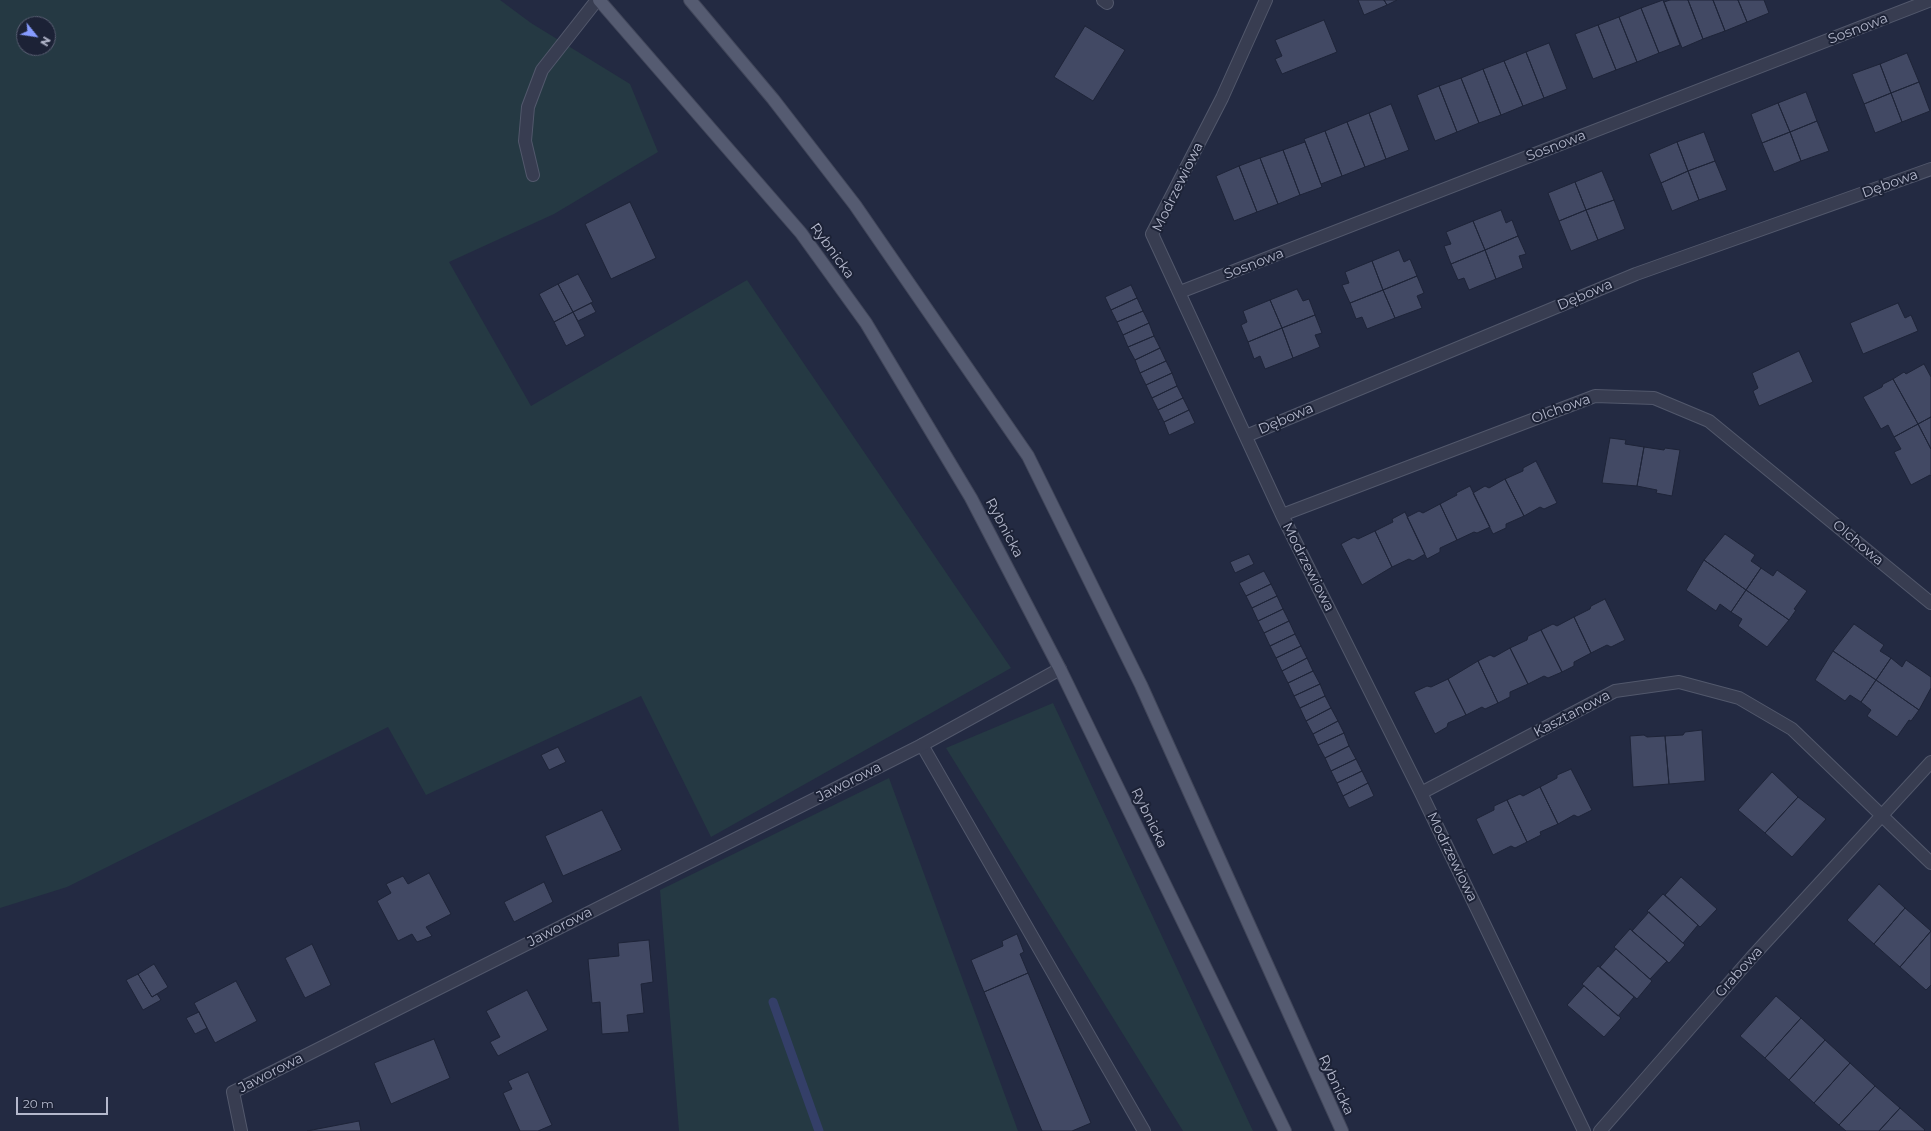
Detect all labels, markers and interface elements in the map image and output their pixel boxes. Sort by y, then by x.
street label: Sosnowa [1826,10,1890,48]
north arrow [16,16,56,56]
text: N [37,34,54,49]
street label: Sosnowa [1524,127,1588,165]
street label: Modrzewiowa [1149,139,1207,235]
street label: Dębowa [1860,166,1920,202]
street label: Rybnicka [806,220,858,282]
street label: Sosnowa [1222,245,1286,283]
street label: Dębowa [1555,276,1615,314]
street label: Olchowa [1529,391,1593,427]
street label: Dębowa [1256,400,1316,438]
street label: Rybnicka [981,495,1027,561]
street label: Olchowa [1829,517,1887,569]
street label: Modrzewiowa [1278,520,1338,614]
street label: Kasztanowa [1531,687,1613,741]
street label: Jaworowa [814,759,884,805]
street label: Rybnicka [1127,785,1171,851]
street label: Modrzewiowa [1423,809,1481,905]
street label: Jaworowa [525,904,595,950]
street label: Grabowa [1712,943,1766,1001]
street label: Jaworowa [236,1050,306,1096]
street label: Rybnicka [1315,1052,1357,1118]
scale bar [18,1089,110,1115]
text: 20 m [23,1096,54,1111]

